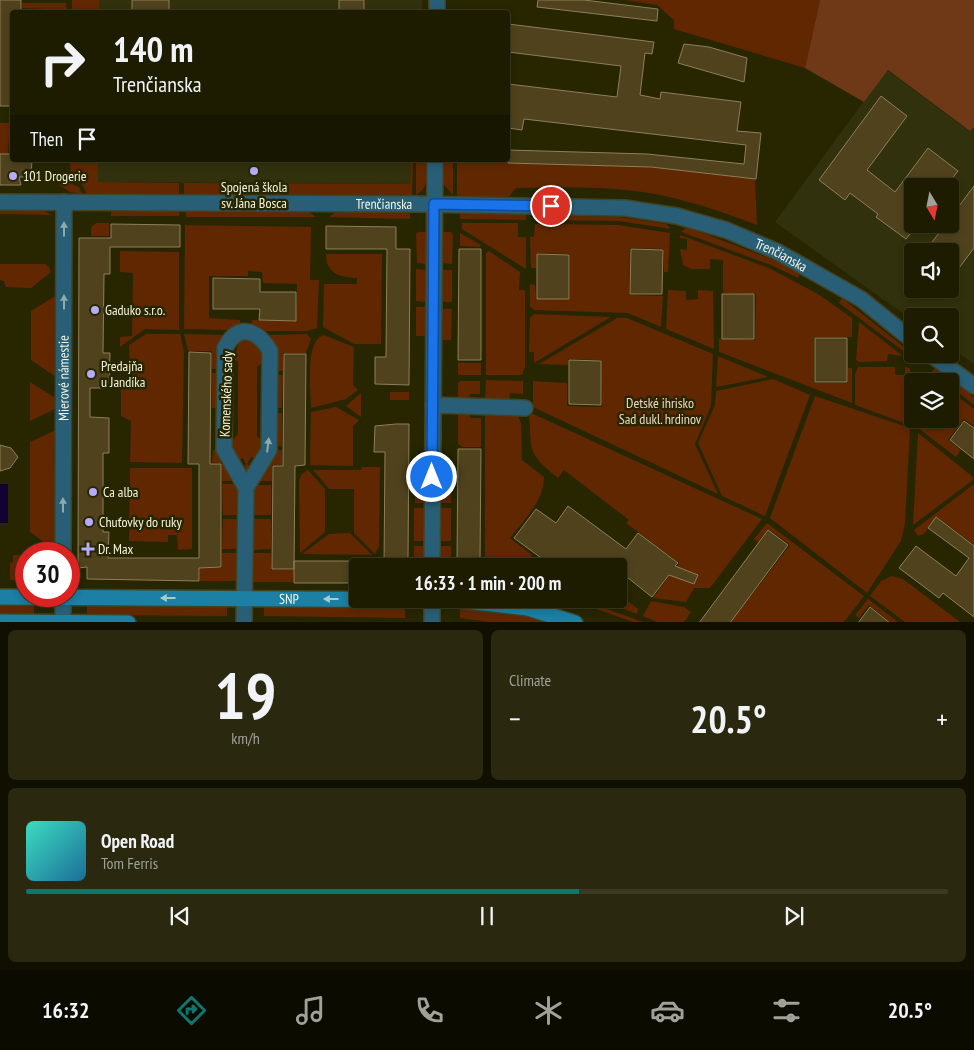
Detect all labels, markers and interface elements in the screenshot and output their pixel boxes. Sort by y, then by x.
text: 140 m [113,26,194,72]
icon: right [30,30,95,95]
text: Trenčianska [113,70,202,98]
icon: arrive [73,125,101,153]
text: Then [30,127,63,151]
marker: Spojená škola sv. Jána Bosca [248,165,260,177]
place label: 101 Drogerie [23,167,87,185]
marker: 101 Drogerie [7,170,19,182]
place label: Spojená škola sv. Jána Bosca [221,178,287,212]
north arrow [904,178,959,232]
map controls [904,178,959,428]
pin [530,185,572,227]
icon: arrive [537,192,565,220]
street label: Trenčianska [356,195,412,213]
one-way arrow [60,220,68,236]
street label: Trenčianska [752,234,810,276]
button: sound [904,243,959,298]
one-way arrow [60,294,68,310]
place label: Gaduko s.r.o. [105,301,165,319]
marker: Gaduko s.r.o. [89,304,101,316]
button: search [904,308,959,363]
street label: Mierové námestie [54,335,73,421]
street label: Komenského sady [216,350,237,437]
place label: Predajňa u Jandíka [101,357,145,391]
marker: Predajňa u Jandíka [85,368,97,380]
button: layers [904,373,959,428]
park label: Detské ihrisko Sad dukl. hrdinov [619,394,702,428]
one-way arrow [264,437,272,453]
position arrow [405,450,457,502]
place label: Ca alba [103,483,138,501]
marker: Ca alba [87,486,99,498]
one-way arrow [59,497,67,513]
place label: Chuťovky do ruky [99,513,182,531]
marker: Chuťovky do ruky [83,516,95,528]
place label: Dr. Max [98,540,134,558]
speed limit sign: 30 [15,542,80,607]
marker: Dr. Max [82,543,94,555]
text: 16:33 · 1 min · 200 m [415,571,561,595]
street label: SNP [279,590,299,608]
one-way arrow [160,594,176,602]
one-way arrow [322,595,338,603]
text: 19 [214,653,277,737]
text: Climate [509,670,551,690]
text: 20.5° [690,694,767,743]
text: − [509,700,521,737]
text: + [936,700,948,737]
text: km/h [231,728,260,748]
text: Open Road [101,829,174,853]
text: Tom Ferris [101,853,158,873]
icon: previous [166,902,194,930]
icon: pause [473,902,501,930]
icon: next [780,902,808,930]
icon: directions [174,993,209,1028]
icon: music [293,993,328,1028]
icon: phone [412,993,447,1028]
icon: climate [531,993,566,1028]
icon: car [650,993,685,1028]
icon: filters [769,993,804,1028]
text: 16:32 [42,996,90,1024]
text: 20.5° [888,996,932,1024]

